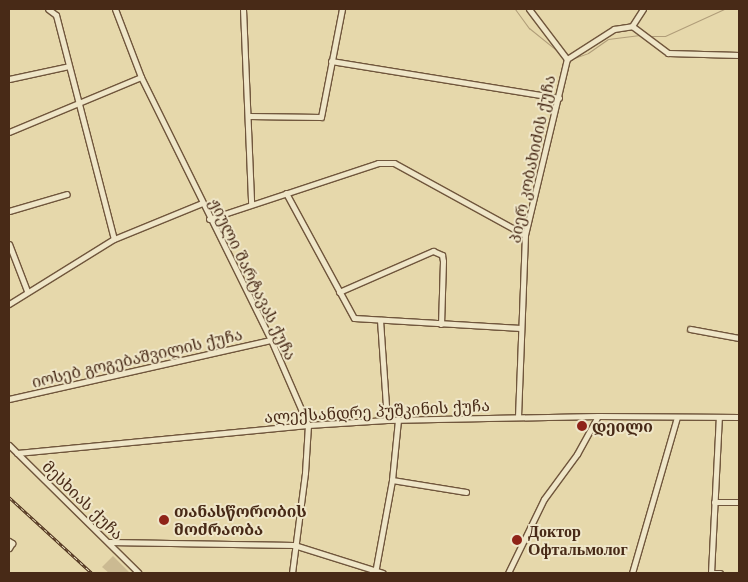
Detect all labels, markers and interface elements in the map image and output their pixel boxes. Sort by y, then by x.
street label: პიერ კობახიძის ქუჩა [505,73,559,245]
street label: ჟიული შარტავას ქუჩა [205,195,301,363]
street label: იოსებ გოგებაშვილის ქუჩა [30,324,244,392]
street label: ალექსანდრე პუშკინის ქუჩა [264,396,490,426]
place label: დეილი [592,416,653,436]
marker: დეილი [576,420,588,432]
street label: მესხიას ქუჩა [39,457,127,543]
place label: თანასწორობის მოძრაობა [174,501,307,539]
marker: თანასწორობის მოძრაობა [158,514,170,526]
place label: Доктор Офтальмолог [528,521,628,559]
marker: Доктор Офтальмолог [510,533,524,547]

